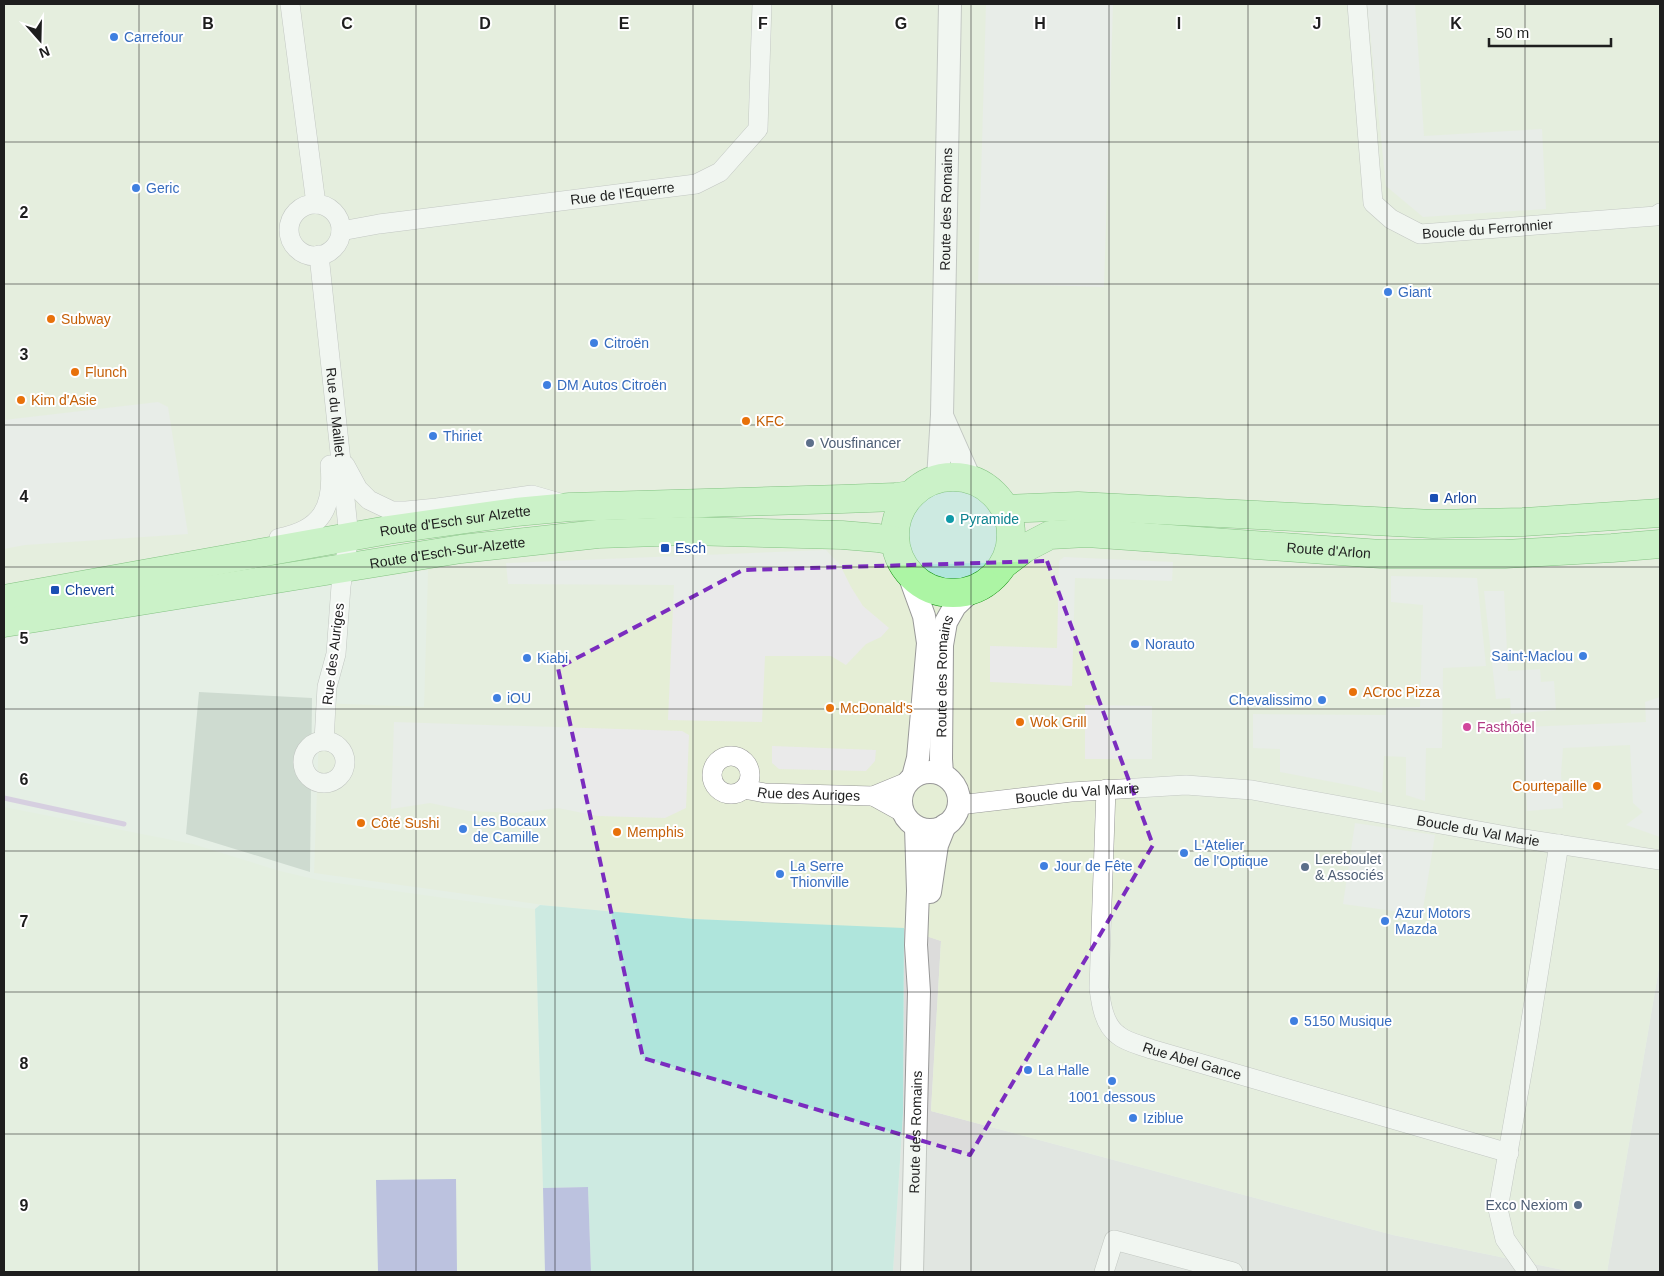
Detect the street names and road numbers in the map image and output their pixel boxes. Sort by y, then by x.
street label: Route des Romains [937,147,955,271]
street label: Rue de l'Equerre [569,179,676,208]
street label: Boucle du Ferronnier [1422,216,1554,242]
street label: Rue du Maillet [323,367,348,458]
street label: Route d'Esch sur Alzette [378,503,532,539]
street label: Route d'Esch-Sur-Alzette [368,534,526,572]
street label: Route d'Arlon [1286,539,1371,561]
street label: Rue des Auriges [319,602,347,706]
street label: Route des Romains [933,612,956,738]
street label: Boucle du Val Marie [1014,780,1140,806]
street label: Rue des Auriges [756,784,860,804]
street label: Boucle du Val Marie [1416,812,1541,849]
street label: Rue Abel Gance [1141,1039,1243,1083]
street label: Route des Romains [906,1070,925,1194]

